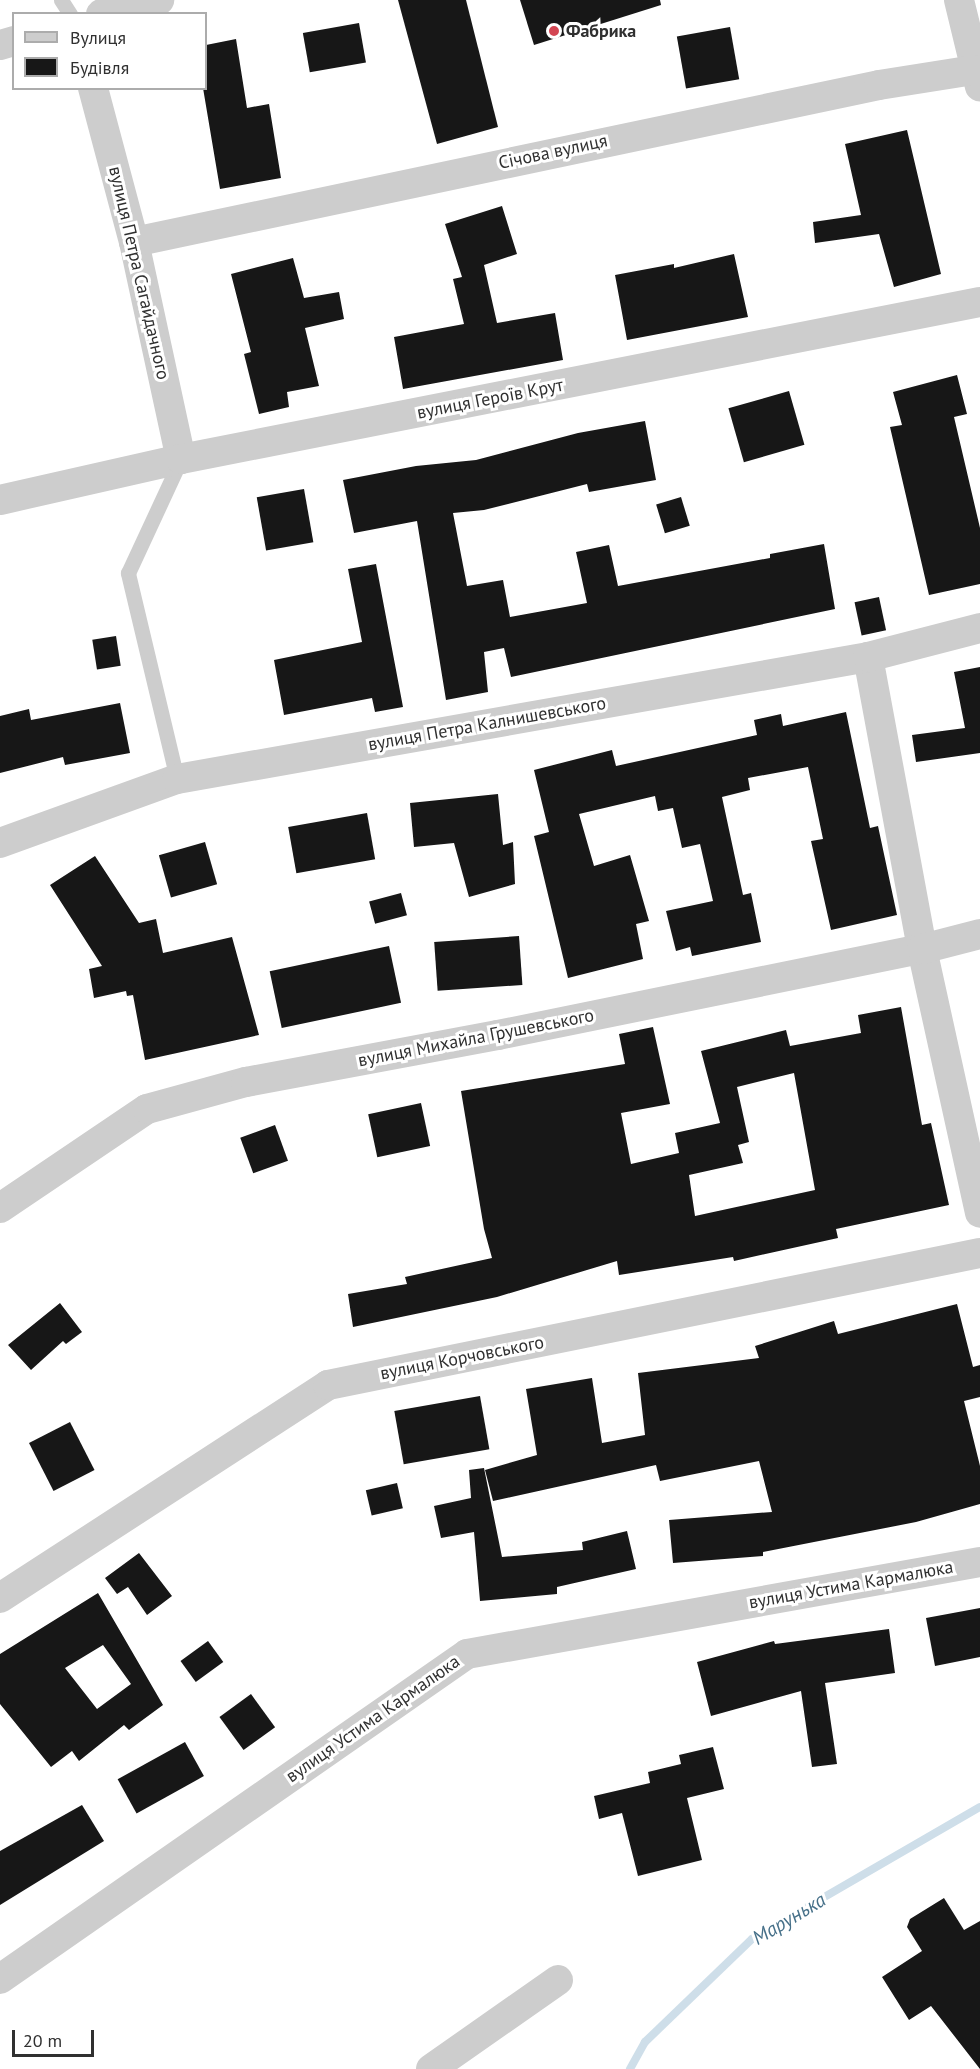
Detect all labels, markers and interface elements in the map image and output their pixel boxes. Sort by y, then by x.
legend [12,12,207,90]
place label: Фабрика [566,20,636,42]
marker: Фабрика [547,24,561,38]
text: Вулиця [70,26,126,49]
text: Будівля [70,56,129,79]
street label: Січова вулиця [497,130,609,174]
street label: вулиця Петра Сагайдачного [104,164,174,382]
street label: вулиця Героїв Крут [415,374,565,424]
street label: вулиця Петра Калнишевського [366,692,608,756]
street label: вулиця Михайла Грушевського [356,1005,596,1071]
street label: вулиця Корчовського [378,1332,546,1384]
street label: вулиця Устима Кармалюка [747,1556,955,1614]
street label: вулиця Устима Кармалюка [282,1651,464,1787]
water label: Марунька [748,1888,830,1950]
scale bar [15,2018,98,2056]
text: 20 m [23,2029,62,2052]

